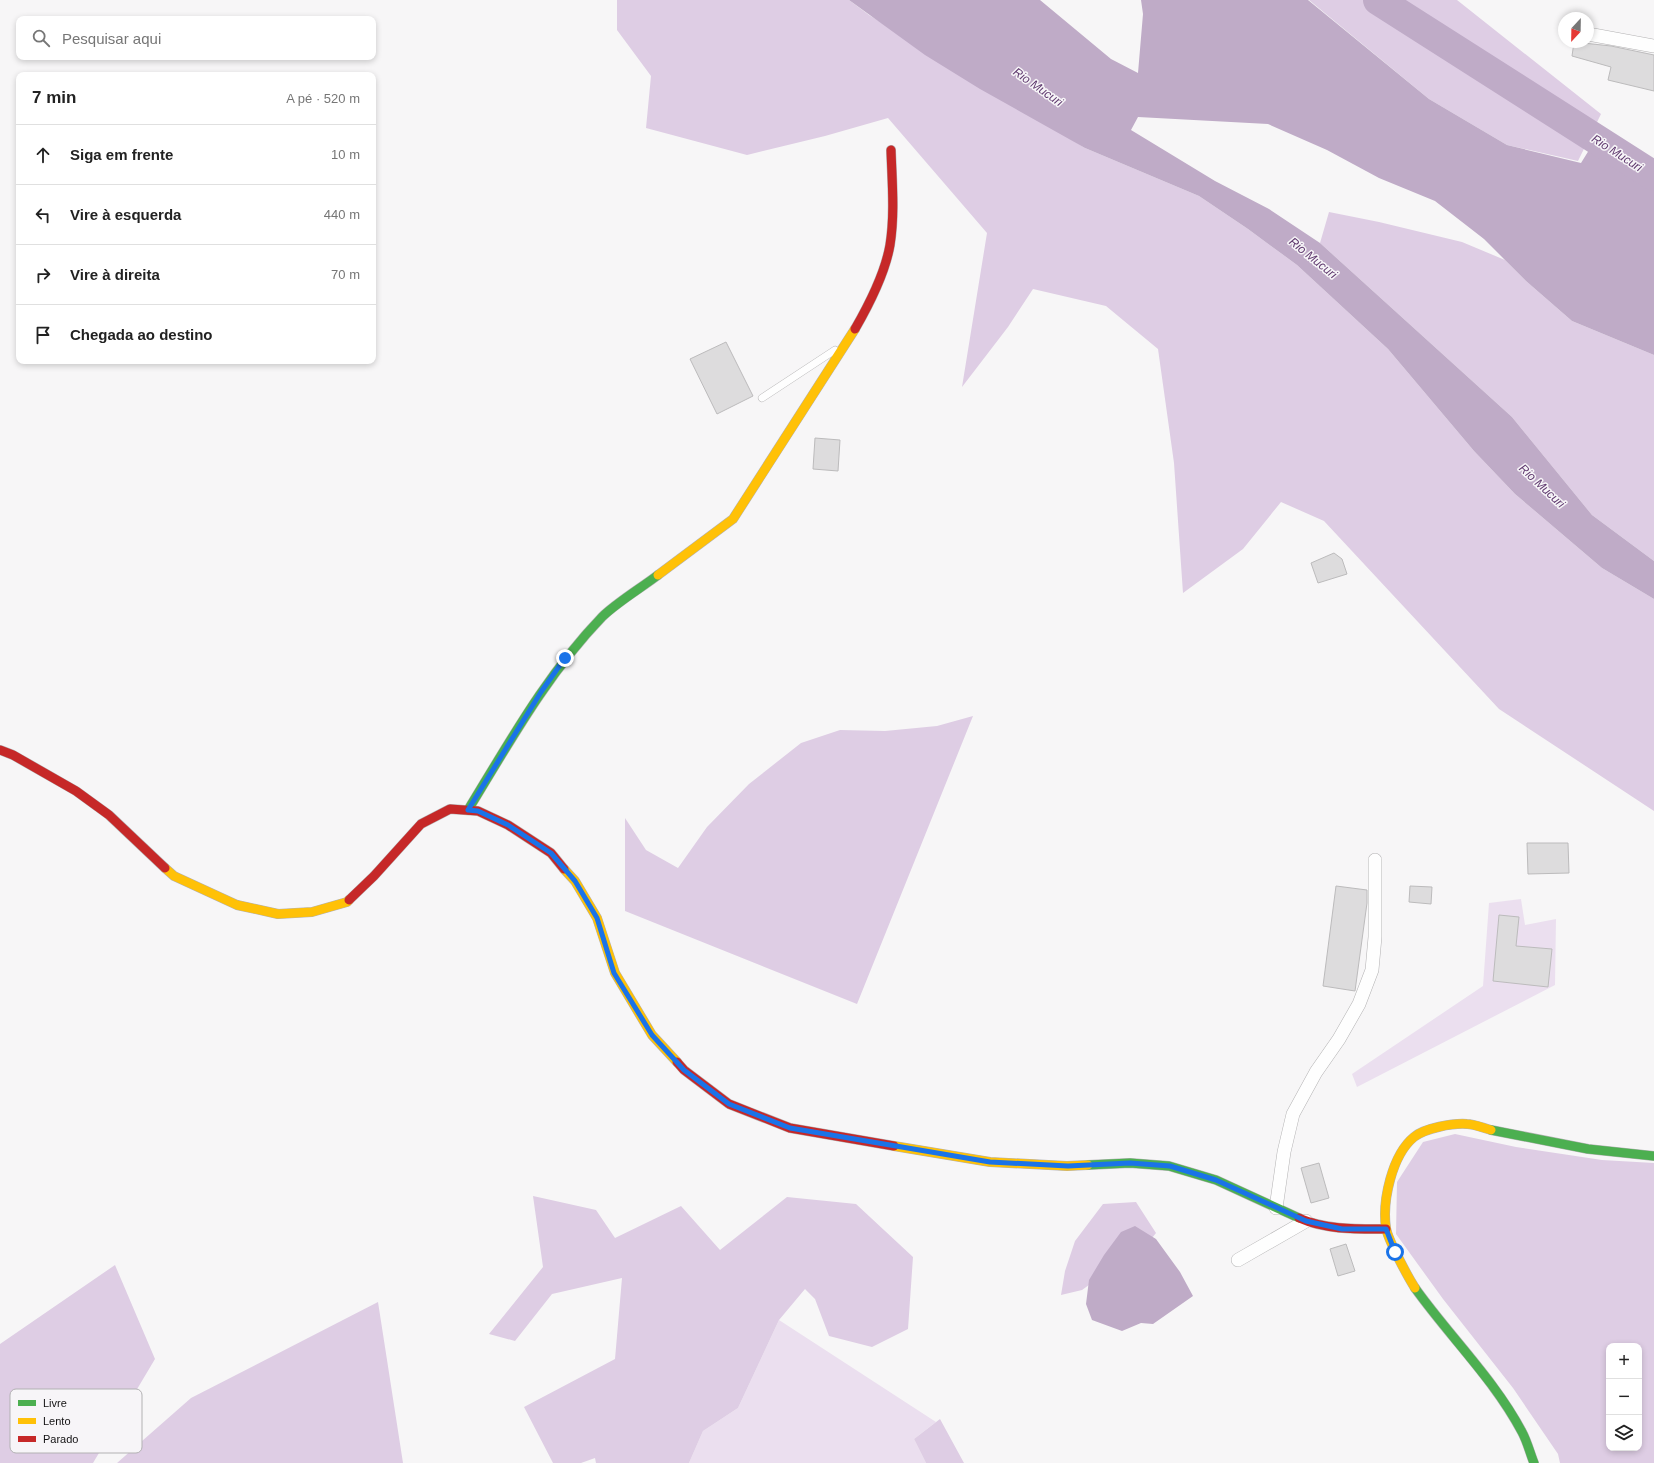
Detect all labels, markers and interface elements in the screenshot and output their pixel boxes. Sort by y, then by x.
north arrow [1558,12,1594,48]
search box [16,16,376,60]
icon: search [30,27,52,49]
text: Pesquisar aqui [62,30,161,47]
water label: Rio Mucuri [1010,65,1066,109]
text: 7 min [32,88,76,107]
text: A pé · 520 m [286,91,360,106]
water label: Rio Mucuri [1589,132,1645,175]
icon: ahead [32,144,54,166]
text: Siga em frente [70,146,173,163]
text: 10 m [331,147,360,162]
icon: left [32,204,54,226]
text: Vire à esquerda [70,206,181,223]
text: 440 m [324,207,360,222]
water label: Rio Mucuri [1286,235,1340,282]
icon: right [32,264,54,286]
text: Vire à direita [70,266,160,283]
text: 70 m [331,267,360,282]
icon: arrive [32,324,54,346]
text: Chegada ao destino [70,326,213,343]
water label: Rio Mucuri [1516,461,1568,511]
route end [556,649,574,667]
route start [1386,1243,1404,1261]
map controls [1606,1343,1642,1451]
button: + [1606,1343,1642,1379]
button: − [1606,1379,1642,1415]
legend [10,1389,142,1453]
text: Livre [43,1397,67,1409]
text: Lento [43,1415,71,1427]
button: layers [1606,1415,1642,1451]
text: Parado [43,1433,78,1445]

